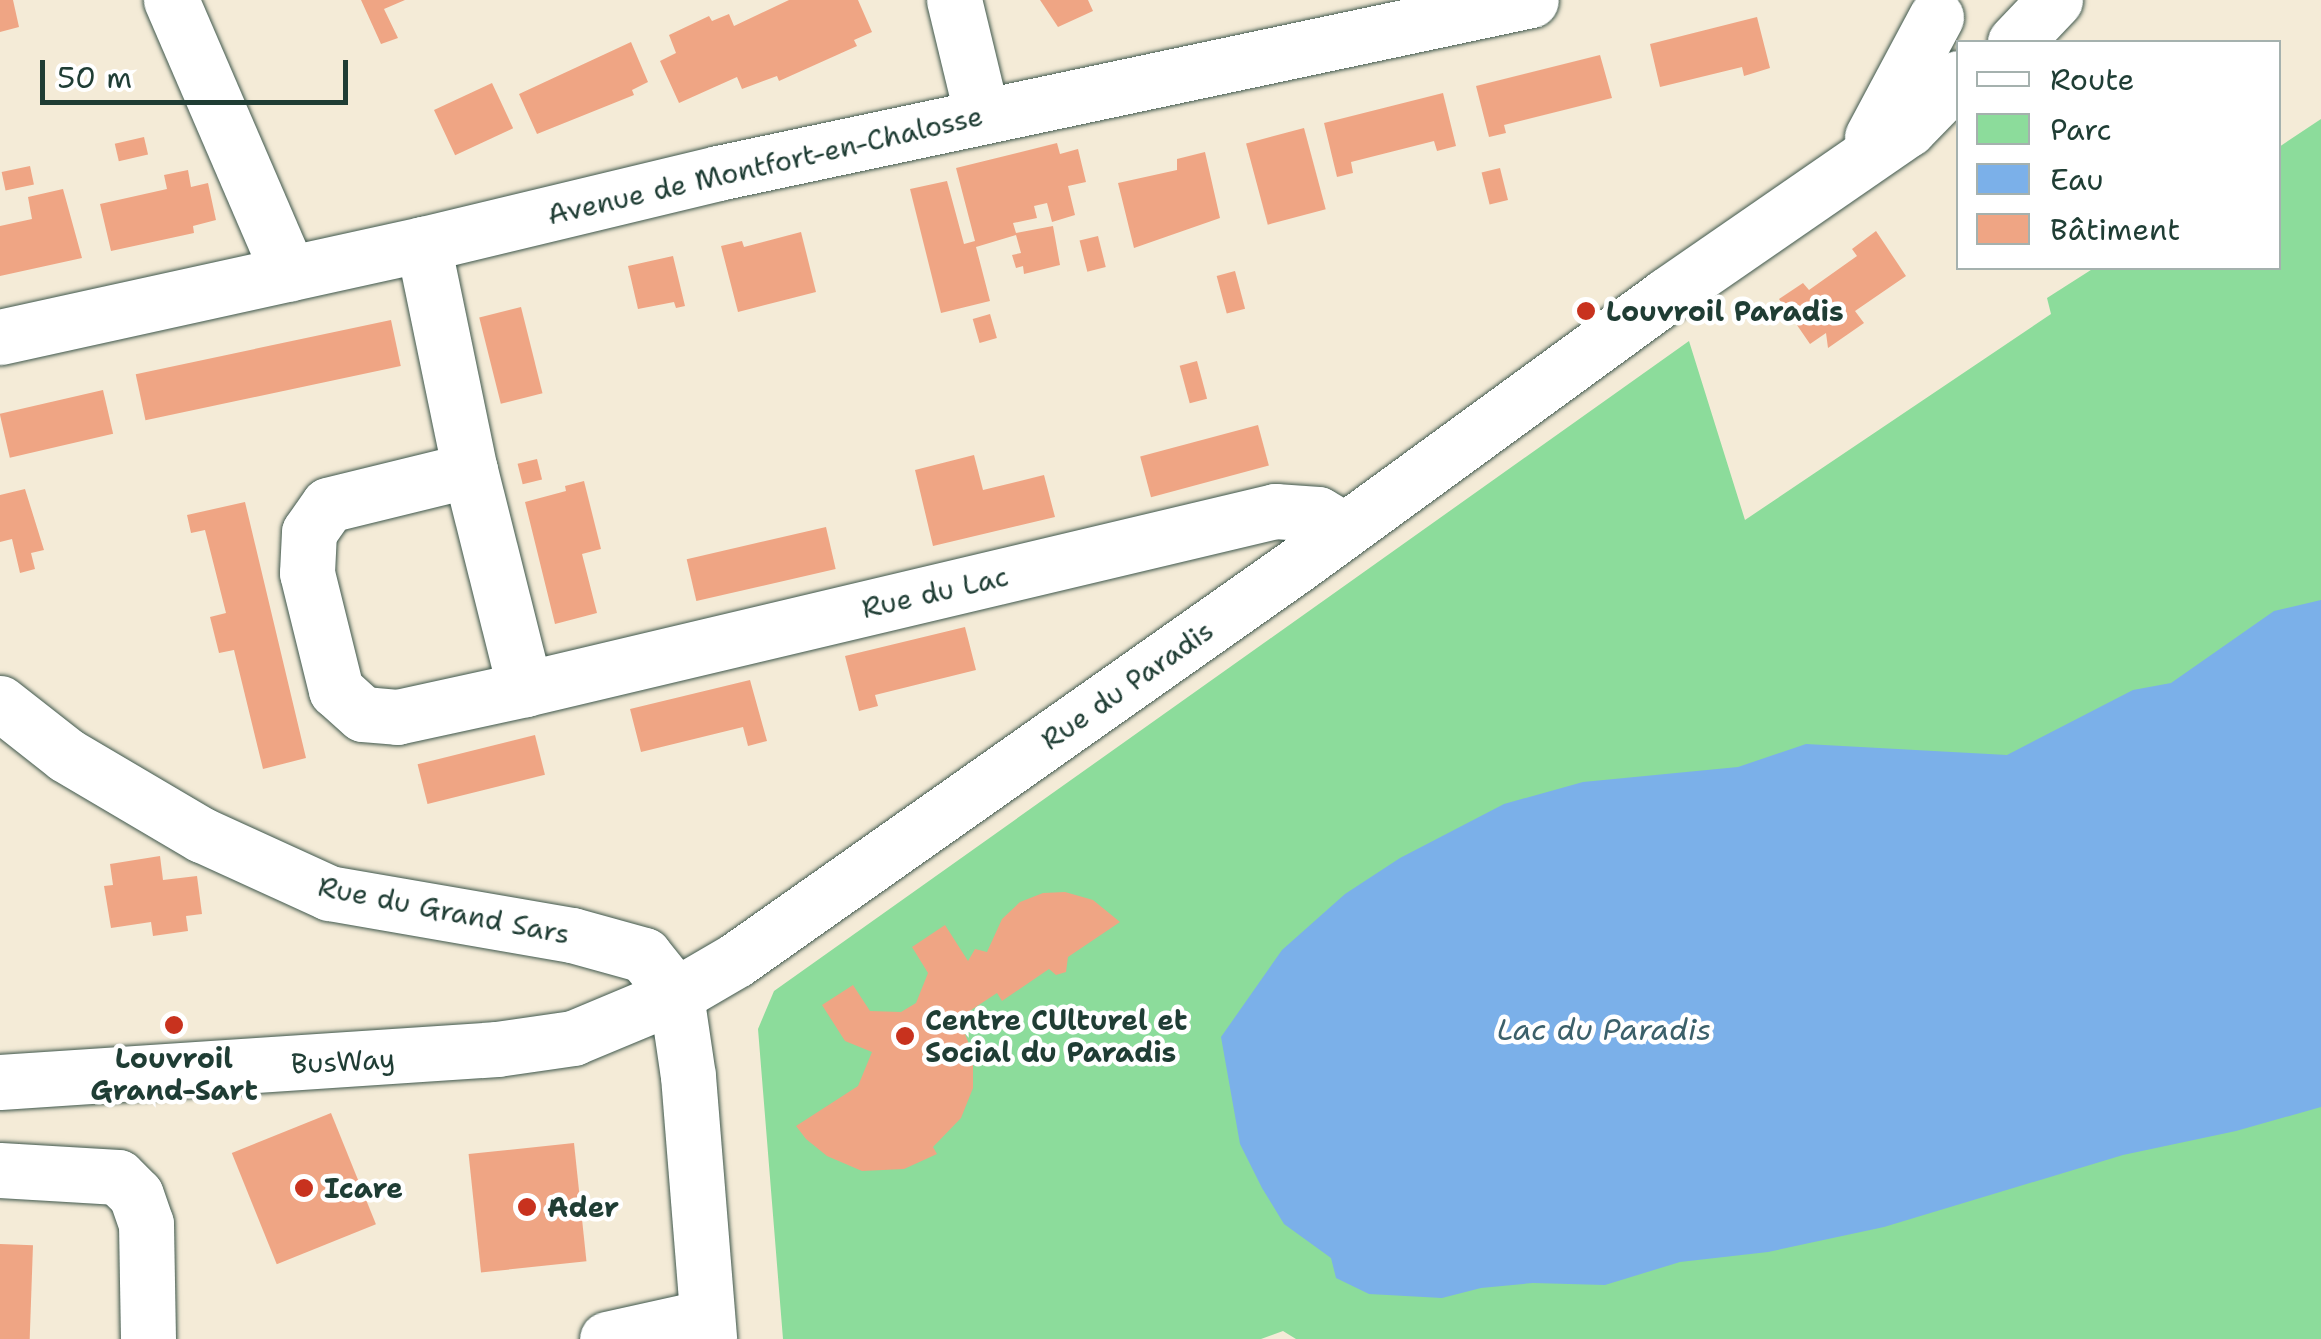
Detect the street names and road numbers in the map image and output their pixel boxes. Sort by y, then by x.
street label: Avenue de Montfort-en-Chalosse [544,98,986,232]
street label: Rue du Lac [858,559,1012,625]
street label: Rue du Paradis [1035,613,1219,757]
street label: Rue du Grand Sars [315,869,573,951]
street label: BusWay [290,1041,396,1081]

